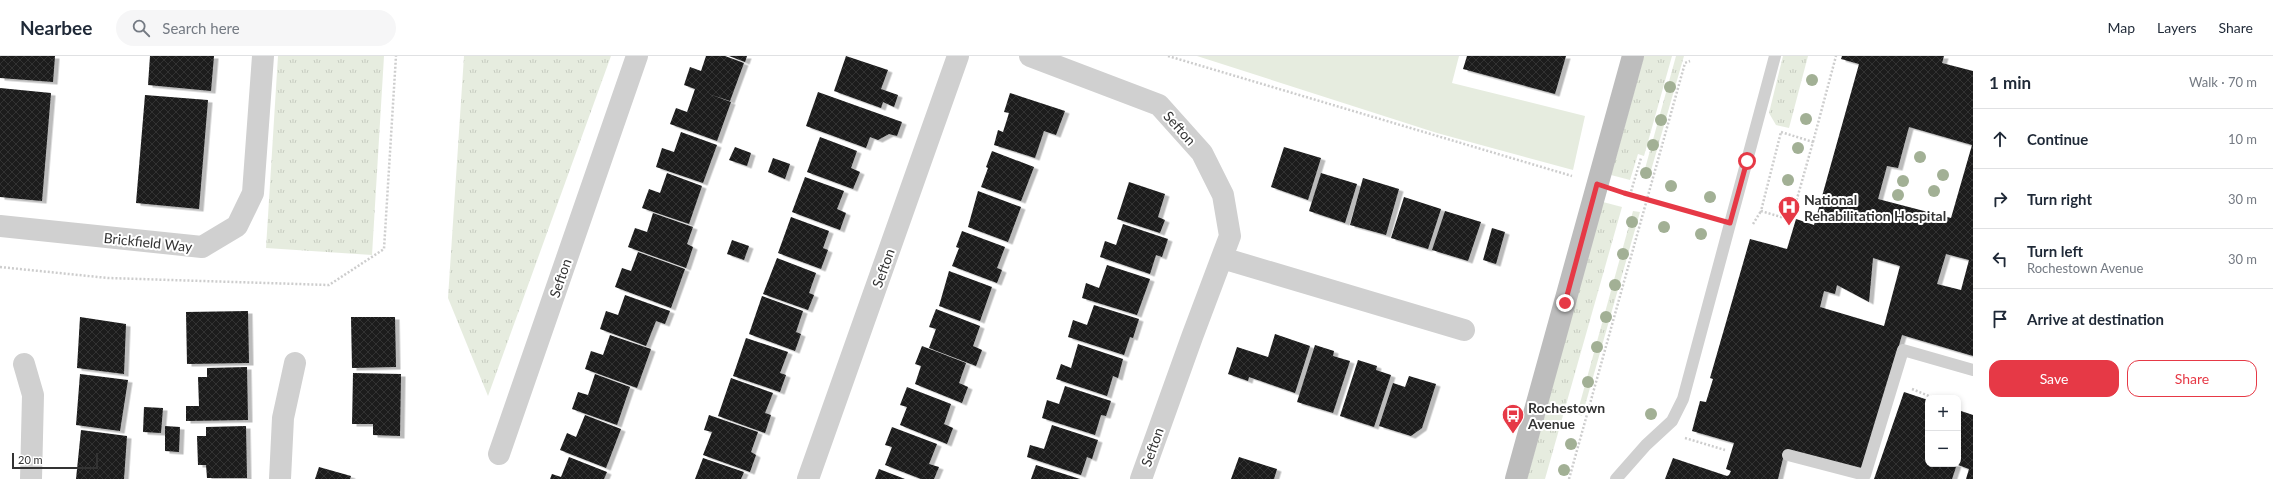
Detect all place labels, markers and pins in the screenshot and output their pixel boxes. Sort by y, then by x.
place label: National Rehabilitation Hospital [1804,191,1946,224]
hospital icon: National Rehabilitation Hospital [1776,194,1802,227]
place label: Rochestown Avenue [1527,399,1605,432]
bus stop icon: Rochestown Avenue [1500,402,1526,435]

